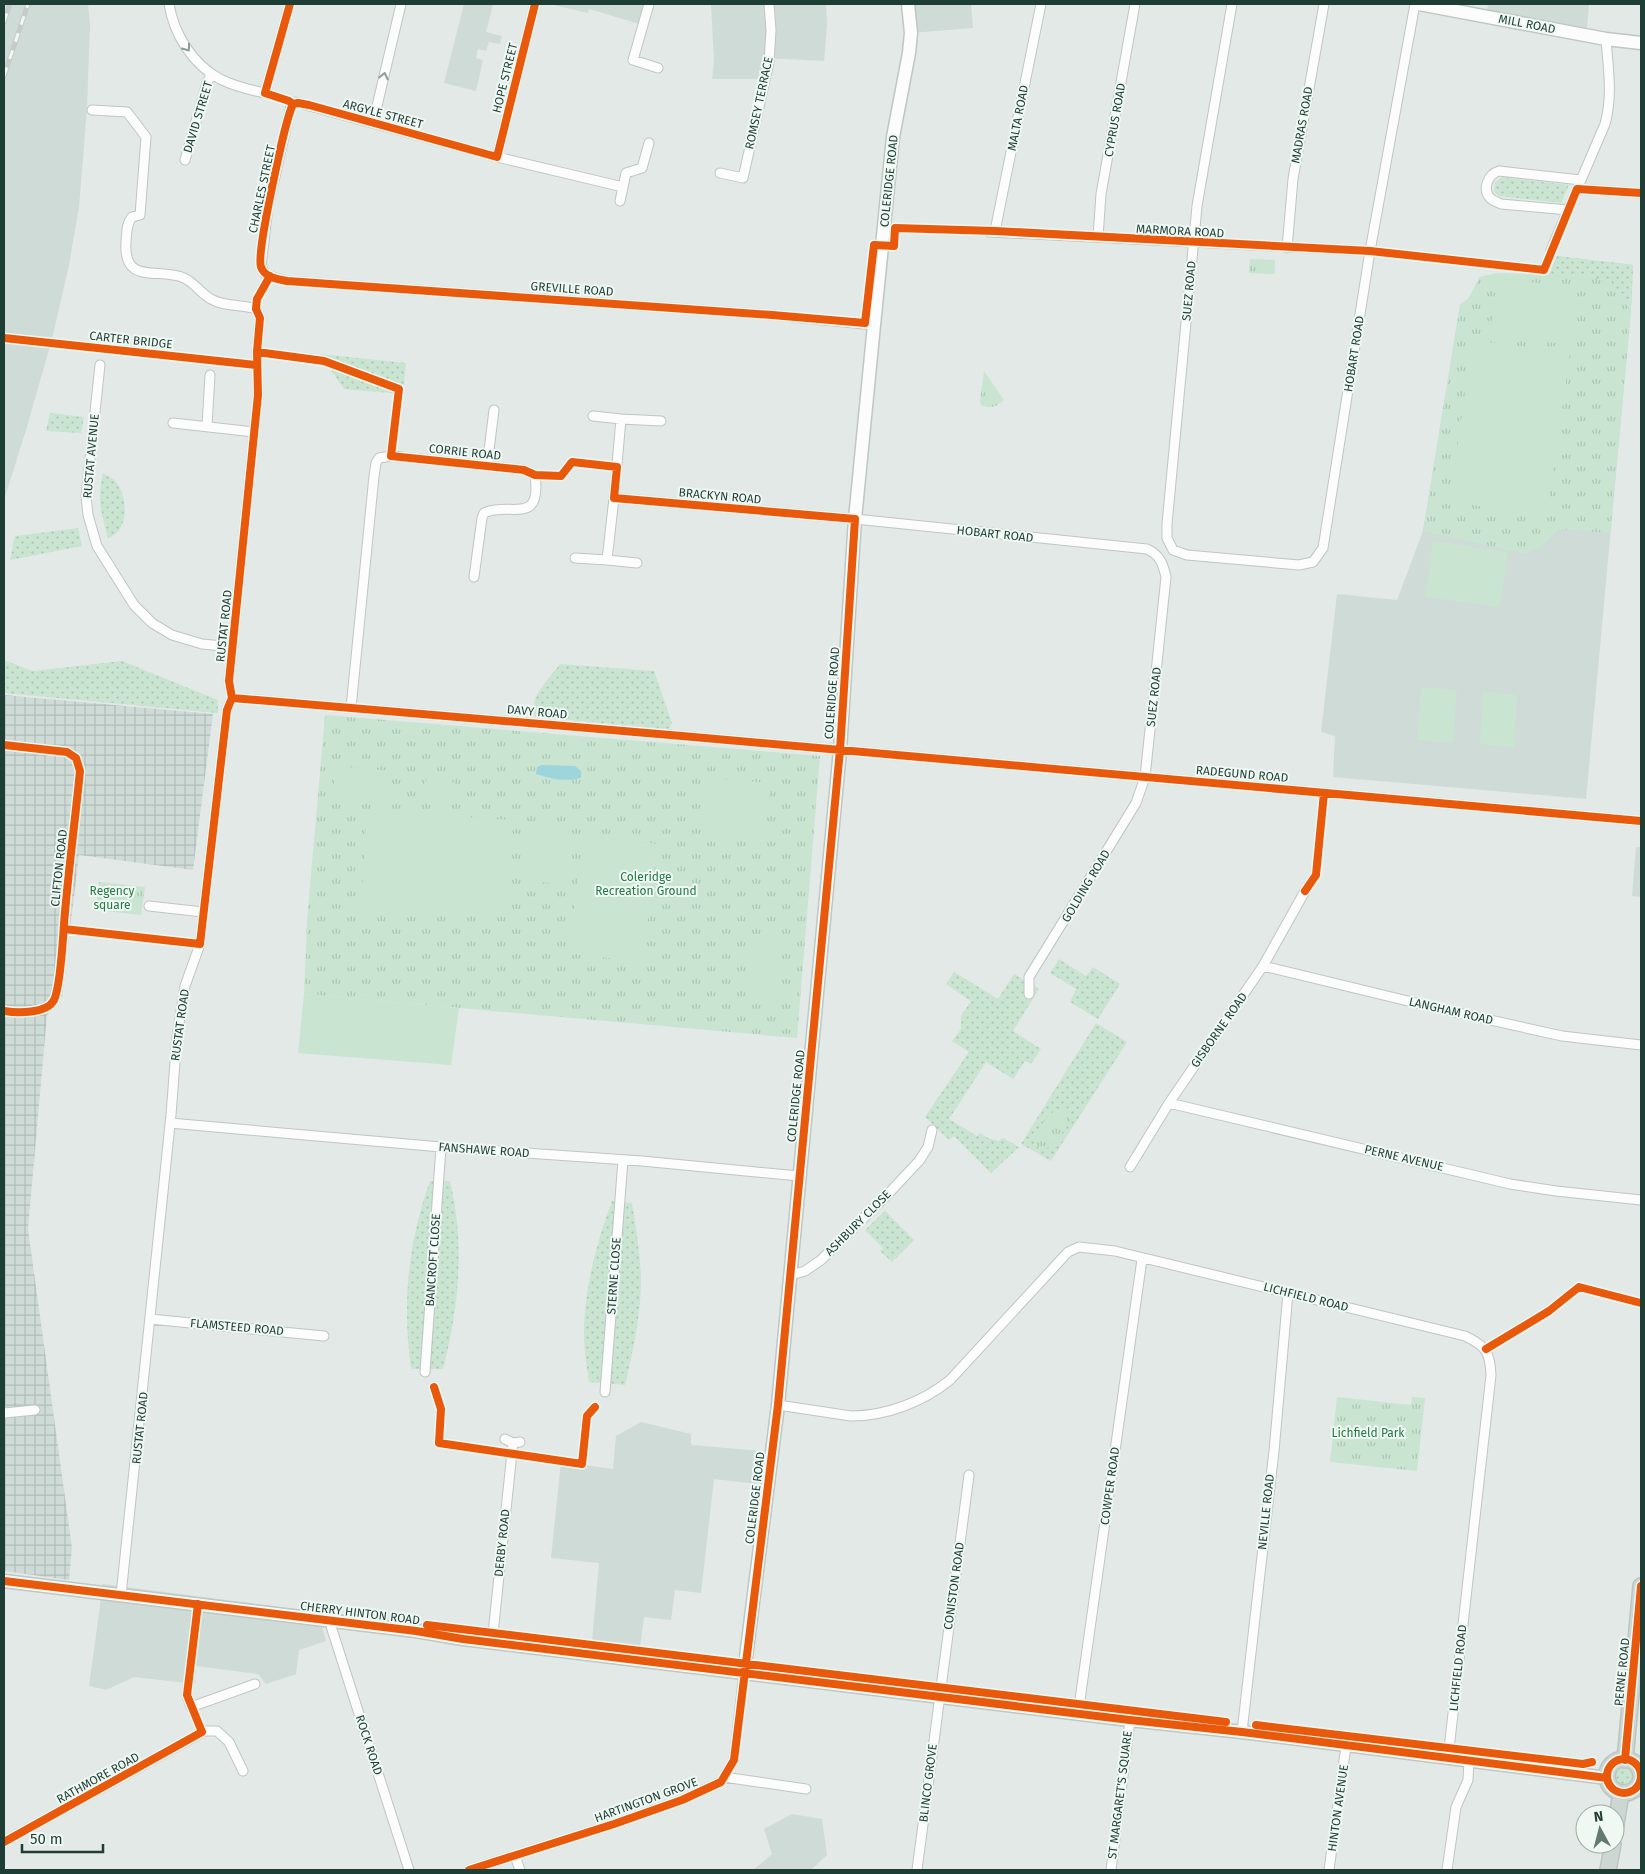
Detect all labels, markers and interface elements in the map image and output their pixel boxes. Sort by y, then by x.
street label: MILL ROAD [1497,12,1557,36]
street label: HOPE STREET [490,41,521,115]
one-way arrow [181,42,190,52]
street label: ROMSEY TERRACE [742,55,776,151]
one-way arrow [378,71,389,80]
street label: DAVID STREET [180,79,216,155]
street label: CYPRUS ROAD [1102,82,1128,158]
street label: MALTA ROAD [1005,84,1031,152]
street label: MADRAS ROAD [1288,85,1316,164]
street label: ARGYLE STREET [341,97,425,132]
street label: COLERIDGE ROAD [877,134,901,228]
street label: CHARLES STREET [246,143,278,234]
street label: MARMORA ROAD [1136,222,1225,240]
street label: SUEZ ROAD [1179,260,1199,322]
street label: GREVILLE ROAD [530,279,614,299]
street label: HOBART ROAD [1341,315,1367,393]
street label: CARTER BRIDGE [89,329,173,351]
street label: RUSTAT AVENUE [80,413,102,499]
street label: CORRIE ROAD [428,441,502,463]
street label: BRACKYN ROAD [678,485,762,507]
street label: HOBART ROAD [956,523,1034,545]
street label: RUSTAT ROAD [213,589,235,663]
street label: COLERIDGE ROAD [822,646,842,740]
street label: SUEZ ROAD [1144,666,1164,728]
street label: DAVY ROAD [506,702,568,722]
street label: RADEGUND ROAD [1195,763,1289,785]
street label: CLIFTON ROAD [48,828,70,907]
street label: GOLDING ROAD [1059,847,1113,925]
park label: Coleridge Recreation Ground [595,870,697,898]
park label: Regency square [90,884,135,912]
street label: RUSTAT ROAD [168,988,192,1062]
street label: GISBORNE ROAD [1188,990,1250,1070]
street label: LANGHAM ROAD [1407,994,1495,1028]
street label: COLERIDGE ROAD [784,1049,808,1143]
street label: FANSHAWE ROAD [438,1140,530,1160]
street label: PERNE AVENUE [1363,1142,1445,1174]
street label: ASHBURY CLOSE [822,1187,894,1259]
street label: BANCROFT CLOSE [423,1213,443,1307]
street label: STERNE CLOSE [604,1237,624,1315]
street label: LICHFIELD ROAD [1262,1280,1350,1314]
street label: FLAMSTEED ROAD [190,1316,285,1338]
street label: RUSTAT ROAD [129,1391,151,1465]
park label: Lichfield Park [1332,1426,1405,1440]
street label: COWPER ROAD [1098,1446,1122,1526]
street label: COLERIDGE ROAD [742,1451,768,1545]
street label: NEVILLE ROAD [1255,1473,1277,1551]
street label: DERBY ROAD [491,1508,513,1578]
street label: CONISTON ROAD [941,1541,967,1631]
street label: CHERRY HINTON ROAD [299,1599,421,1627]
street label: LICHFIELD ROAD [1446,1624,1470,1712]
street label: PERNE ROAD [1611,1637,1633,1707]
street label: ROCK ROAD [353,1713,385,1777]
street label: ST MARGARET'S SQUARE [1105,1730,1135,1860]
street label: BLINCO GROVE [916,1743,940,1823]
street label: RATHMORE ROAD [54,1749,142,1806]
street label: HINTON AVENUE [1325,1764,1351,1852]
street label: HARTINGTON GROVE [592,1775,700,1825]
north arrow [1575,1804,1625,1854]
text: N [1593,1808,1604,1826]
scale bar [22,1822,104,1854]
text: 50 m [30,1830,63,1848]

